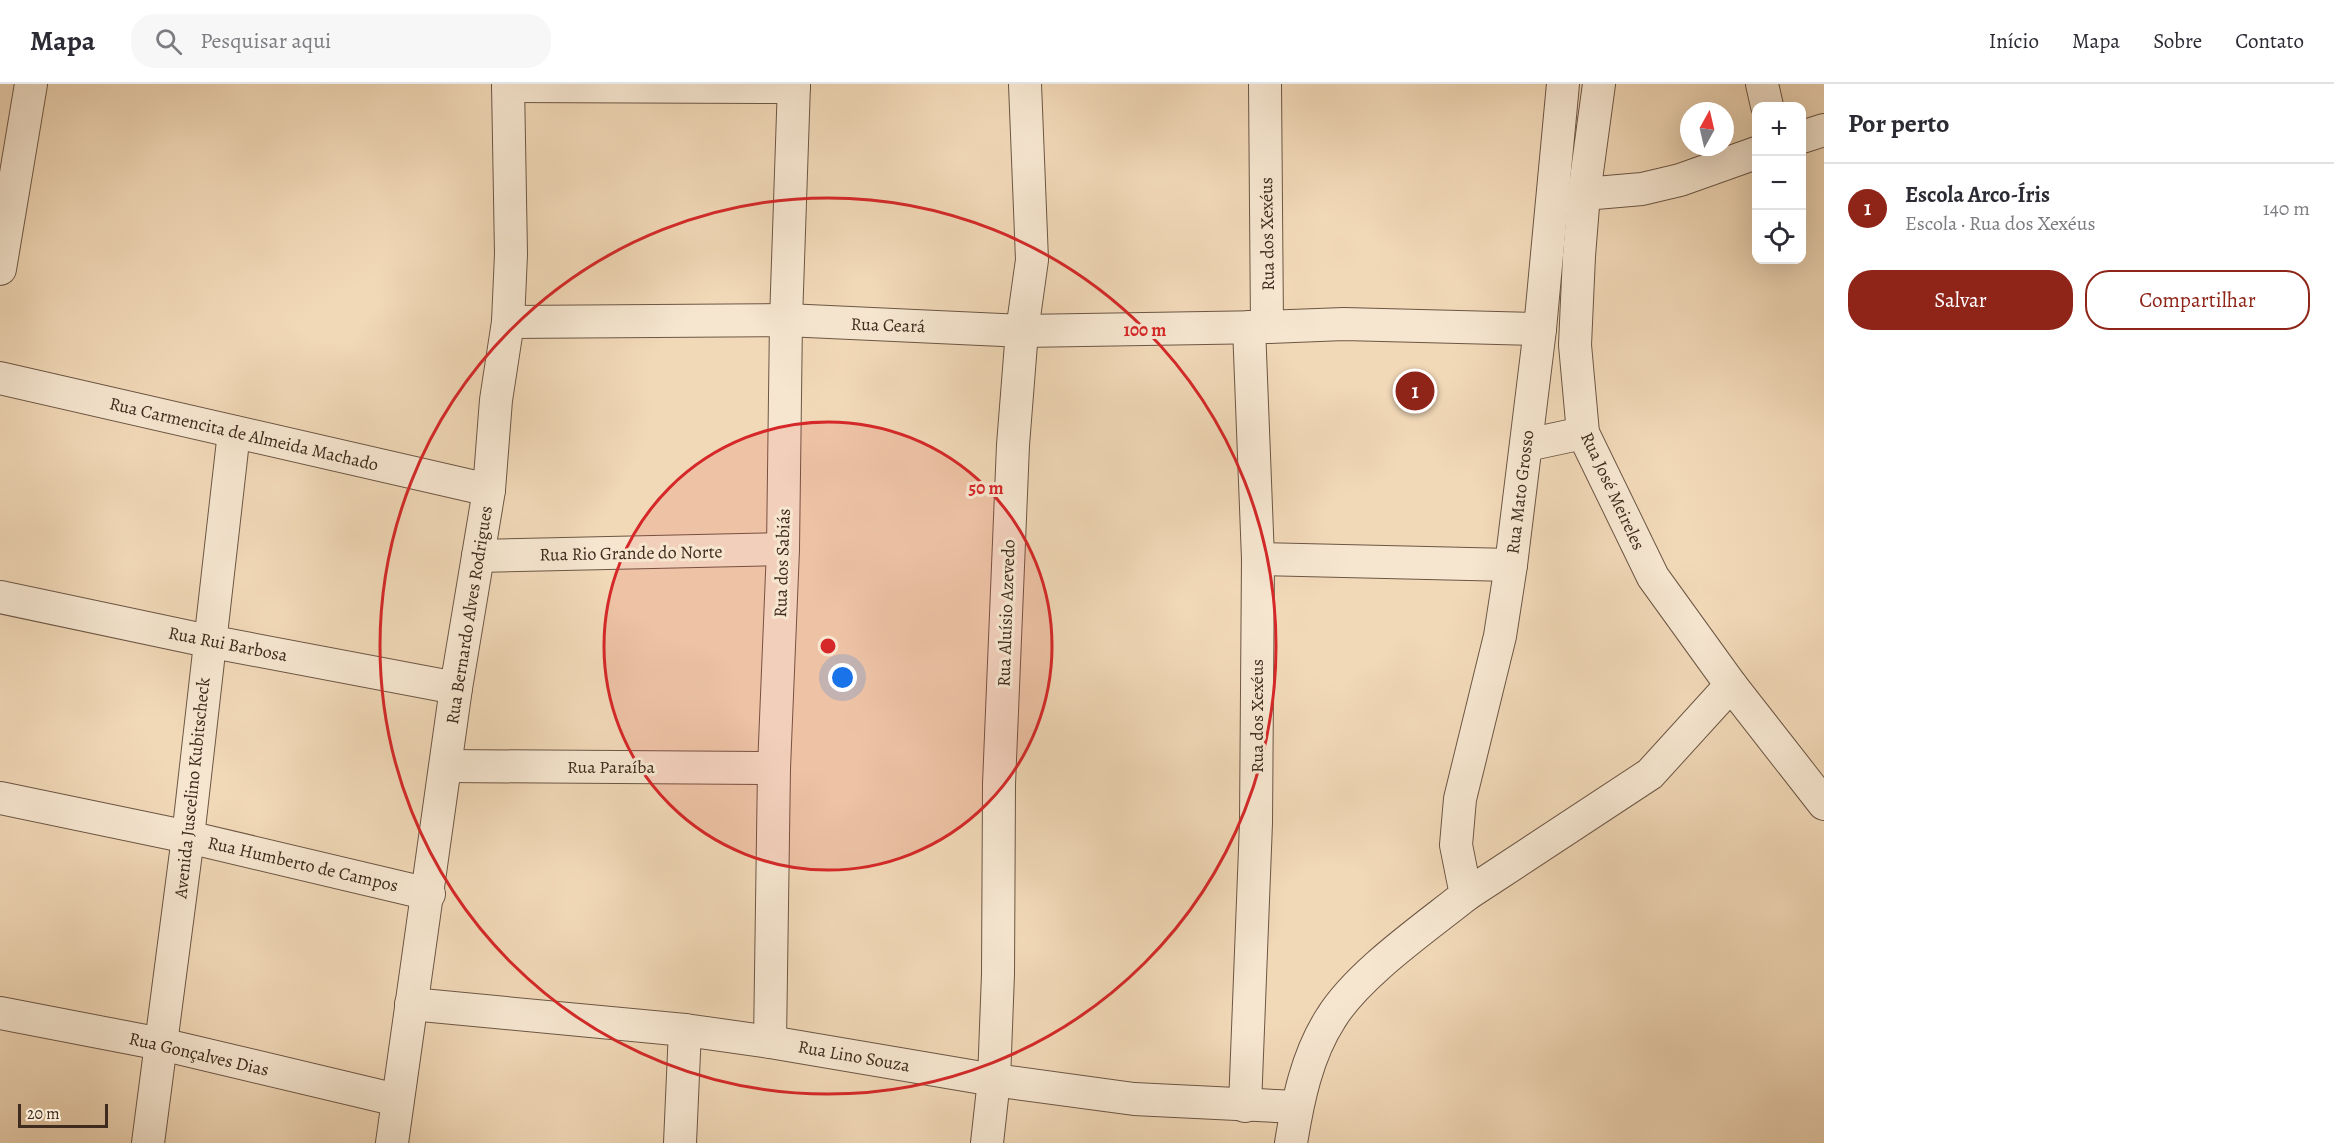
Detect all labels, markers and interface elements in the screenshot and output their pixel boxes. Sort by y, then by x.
search box [131,14,551,68]
text: Mapa [30,22,95,60]
icon: search [152,25,185,58]
text: Pesquisar aqui [200,26,331,56]
text: Início [1989,27,2039,55]
text: Mapa [2072,27,2120,55]
text: Sobre [2153,27,2202,55]
text: Contato [2235,27,2304,55]
north arrow [1680,102,1734,156]
map controls [1752,102,1806,264]
button: + [1752,102,1806,156]
text: Por perto [1848,106,1949,141]
button: − [1752,156,1806,210]
street label: Rua dos Xexéus [1254,177,1280,291]
text: Escola Arco-Íris [1905,180,2050,210]
text: 1 [1864,195,1871,222]
text: 140 m [2263,195,2310,222]
button: locate [1752,210,1806,264]
text: Escola · Rua dos Xexéus [1905,210,2096,237]
button: Salvar [1848,270,2073,330]
button: Compartilhar [2085,270,2310,330]
street label: Rua Ceará [850,312,926,338]
text: 100 m [1124,318,1166,342]
pin: 1 [1396,368,1434,414]
street label: Rua Carmencita de Almeida Machado [107,391,381,477]
street label: Rua José Meireles [1575,428,1651,554]
street label: Rua Mato Grosso [1500,429,1540,555]
text: 50 m [969,476,1003,500]
street label: Rua Bernardo Alves Rodrigues [440,504,498,726]
street label: Rua dos Sabiás [768,508,796,618]
street label: Rua Rio Grande do Norte [539,539,723,567]
street label: Rua Aluísio Azevedo [991,539,1021,687]
street label: Rua Rui Barbosa [166,621,290,667]
centre of rings [818,636,838,656]
street label: Rua dos Xexéus [1245,659,1269,773]
your location [828,663,857,692]
street label: Avenida Juscelino Kubitscheck [168,676,216,901]
street label: Rua Paraíba [567,755,656,779]
street label: Rua Humberto de Campos [205,830,401,898]
street label: Rua Gonçalves Dias [127,1026,271,1082]
street label: Rua Lino Souza [796,1034,912,1078]
scale bar [18,1101,108,1128]
text: 20 m [27,1103,60,1125]

